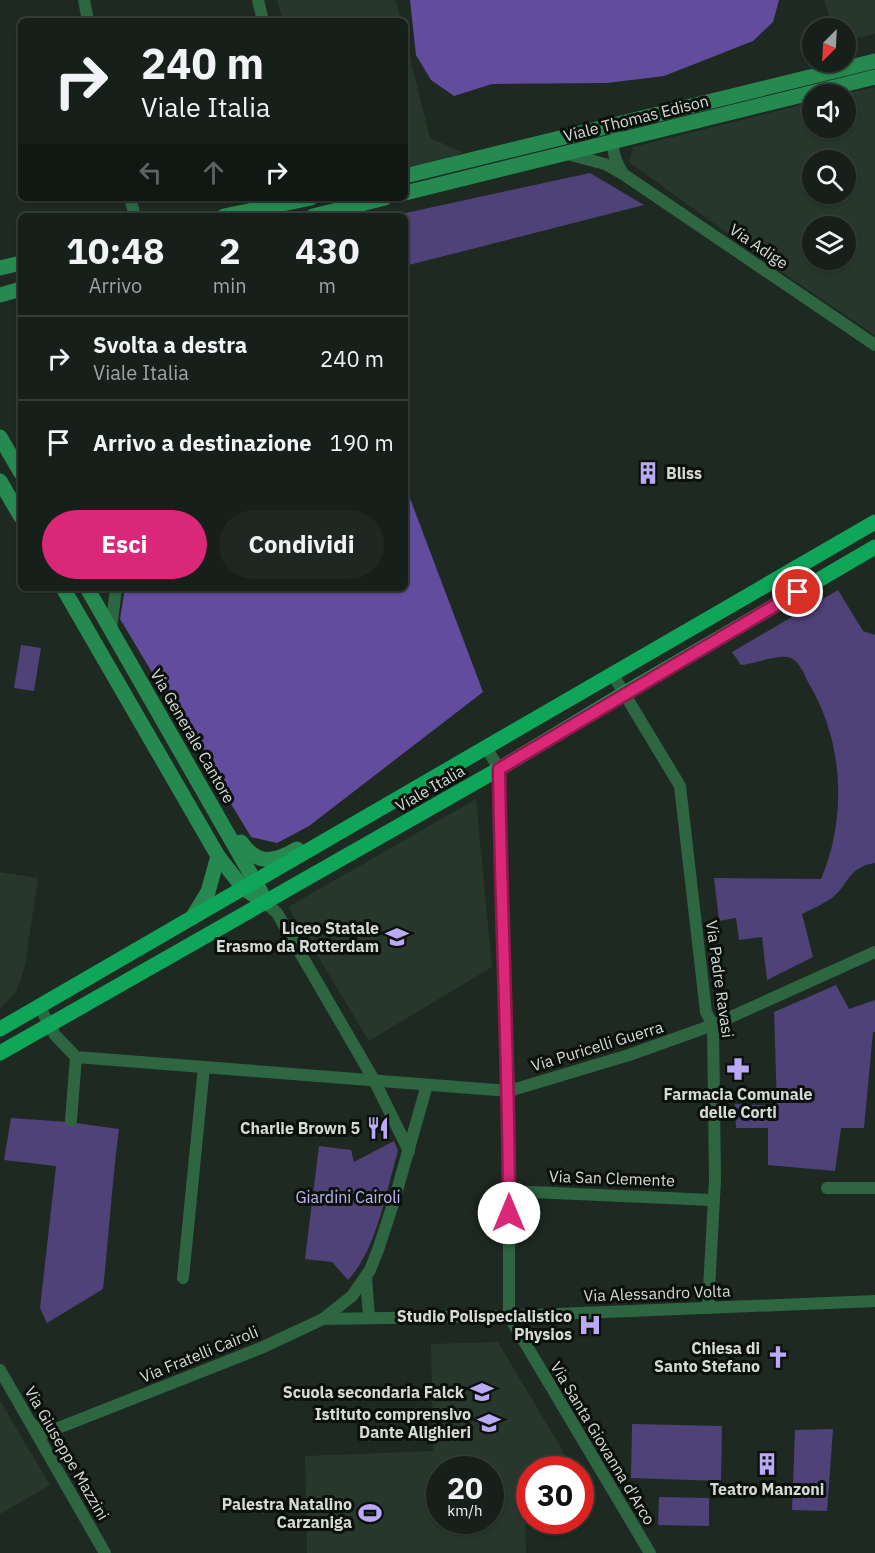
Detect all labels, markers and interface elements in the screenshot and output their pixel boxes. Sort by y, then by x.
north arrow [802,18,856,72]
map controls [802,18,856,270]
text: 240 m [141,36,264,91]
icon: right [42,42,120,120]
button: sound [802,84,856,138]
text: Viale Italia [141,89,270,124]
street label: Viale Thomas Edison [561,90,711,146]
button: search [802,150,856,204]
icon: left [134,156,167,189]
icon: ahead [197,156,230,189]
icon: right [260,156,293,189]
button: layers [802,216,856,270]
street label: Via Adige [726,219,792,273]
text: 10:48 [66,227,165,274]
text: 2 [219,227,241,274]
text: 430 [295,227,360,274]
text: Arrivo [89,272,142,299]
text: min [213,272,247,299]
text: m [319,272,336,299]
text: Svolta a destra [93,330,247,359]
icon: right [42,342,75,375]
text: 240 m [320,344,384,373]
text: Viale Italia [93,359,189,386]
icon: arrive [42,426,75,459]
text: Arrivo a destinazione [93,428,312,457]
text: 190 m [330,428,394,457]
building icon: Bliss [635,460,661,486]
place label: Bliss [666,463,702,483]
button: Esci [42,510,207,579]
button: Condividi [219,510,384,579]
pin [772,566,823,617]
icon: arrive [781,575,814,608]
street label: Via Generale Cantore [146,665,240,807]
street label: Viale Italia [392,760,469,816]
place label: Liceo Statale Erasmo da Rotterdam [216,918,379,956]
street label: Via Padre Ravasi [702,919,738,1039]
school or university icon: Liceo Statale Erasmo da Rotterdam [384,924,410,950]
street label: Via Puricelli Guerra [529,1016,666,1076]
pharmacy icon: Farmacia Comunale delle Corti [725,1056,751,1082]
place label: Farmacia Comunale delle Corti [663,1084,813,1122]
restaurant icon: Charlie Brown 5 [365,1115,391,1141]
place label: Charlie Brown 5 [240,1118,360,1138]
street label: Via San Clemente [549,1166,676,1190]
position arrow [477,1181,541,1245]
park label: Giardini Cairoli [295,1187,401,1207]
street label: Via Alessandro Volta [583,1280,731,1306]
place label: Studio Polispecialistico Physios [397,1306,572,1344]
hospital icon: Studio Polispecialistico Physios [577,1312,603,1338]
street label: Via Fratelli Cairoli [137,1321,261,1387]
place label: Chiesa di Santo Stefano [654,1338,760,1376]
church icon: Chiesa di Santo Stefano [765,1344,791,1370]
street label: Via Santa Giovanna d'Arco [546,1358,660,1528]
school or university icon: Scuola secondaria Falck [469,1379,495,1405]
street label: Via Giuseppe Mazzini [20,1382,114,1524]
place label: Scuola secondaria Falck [283,1382,465,1402]
place label: Istituto comprensivo Dante Alighieri [315,1404,471,1442]
school or university icon: Istituto comprensivo Dante Alighieri [476,1410,502,1436]
building icon: Teatro Manzoni [754,1451,780,1477]
speed limit sign: 30 [516,1456,594,1534]
text: 20 [447,1468,483,1507]
place label: Teatro Manzoni [710,1479,824,1499]
place label: Palestra Natalino Carzaniga [222,1494,352,1532]
sports icon: Palestra Natalino Carzaniga [357,1500,383,1526]
text: km/h [447,1501,483,1520]

